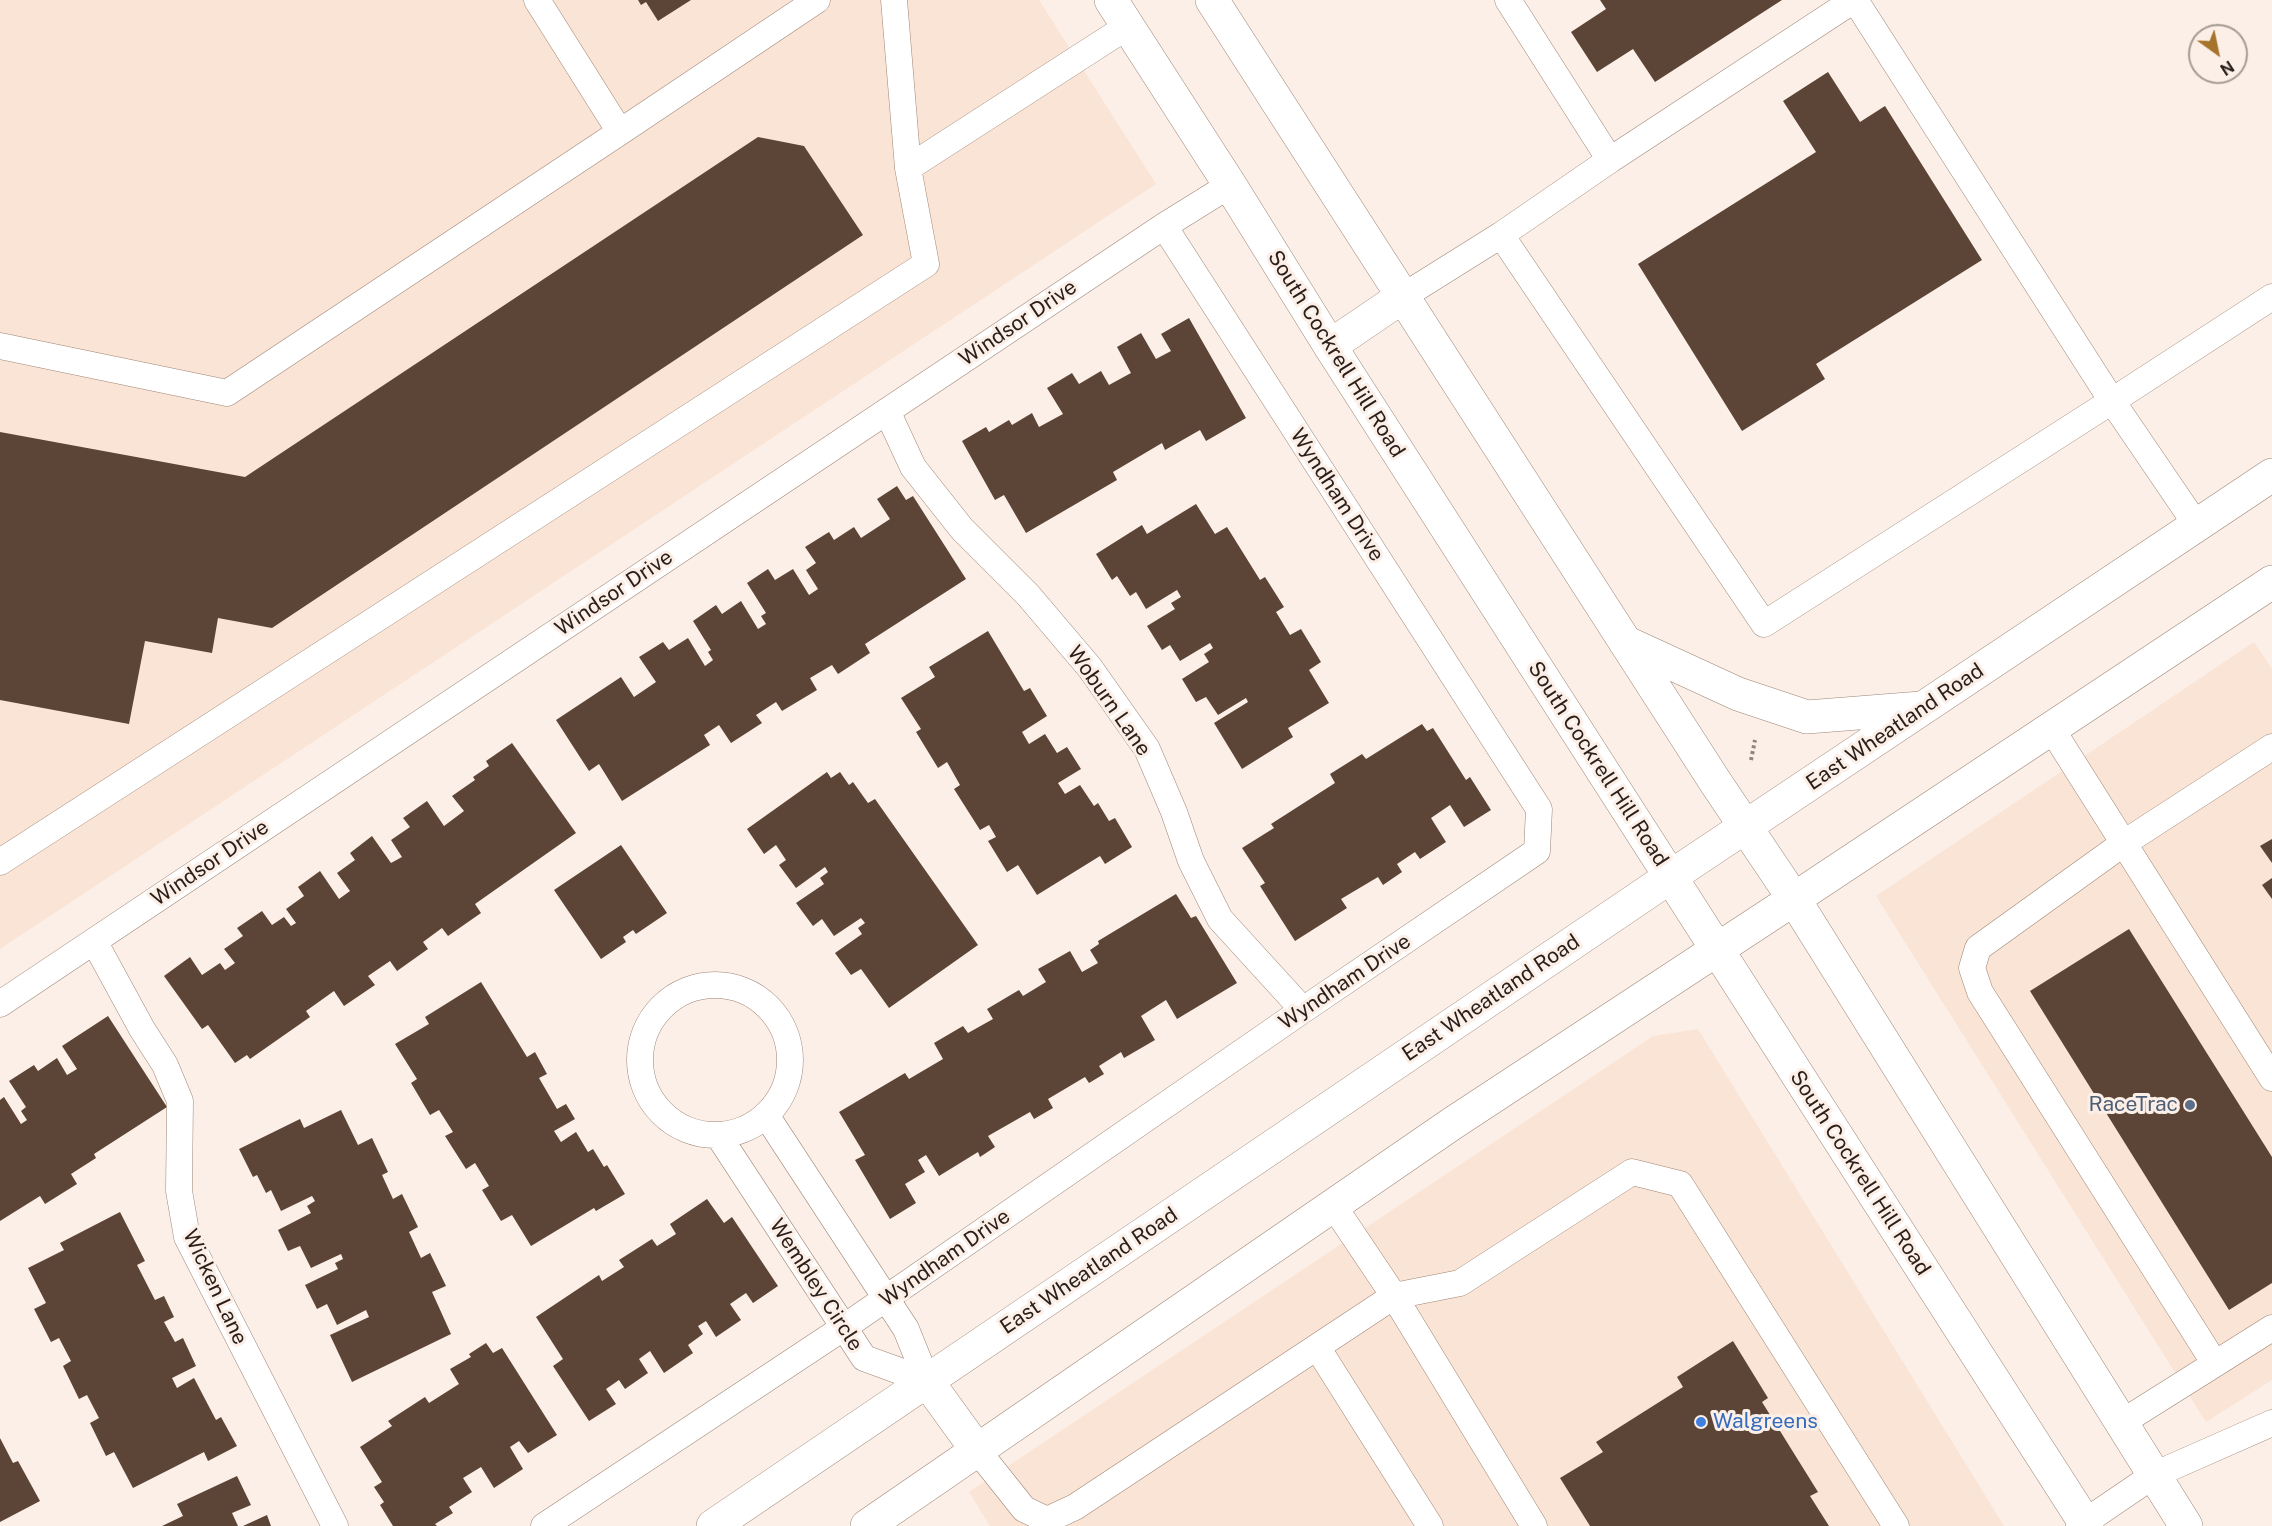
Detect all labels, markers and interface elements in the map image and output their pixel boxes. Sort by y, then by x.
north arrow [2188,24,2248,84]
text: N [2217,56,2237,79]
street label: South Cockrell Hill Road [1262,246,1410,462]
street label: Windsor Drive [955,275,1081,371]
street label: Wyndham Drive [1285,424,1389,566]
street label: Windsor Drive [551,545,677,641]
street label: Woburn Lane [1062,641,1156,761]
street label: South Cockrell Hill Road [1522,657,1674,871]
street label: East Wheatland Road [1801,658,1989,796]
street label: Windsor Drive [147,815,273,911]
street label: Wyndham Drive [1274,929,1416,1035]
street label: East Wheatland Road [1397,929,1585,1067]
street label: South Cockrell Hill Road [1784,1066,1936,1280]
place label: RaceTrac [2088,1092,2178,1118]
marker: RaceTrac [2183,1098,2197,1112]
street label: East Wheatland Road [995,1202,1183,1340]
street label: Wyndham Drive [875,1204,1015,1312]
street label: Wembley Circle [764,1214,868,1356]
street label: Wicken Lane [177,1225,253,1349]
place label: Walgreens [1713,1409,1818,1435]
marker: Walgreens [1694,1415,1708,1429]

